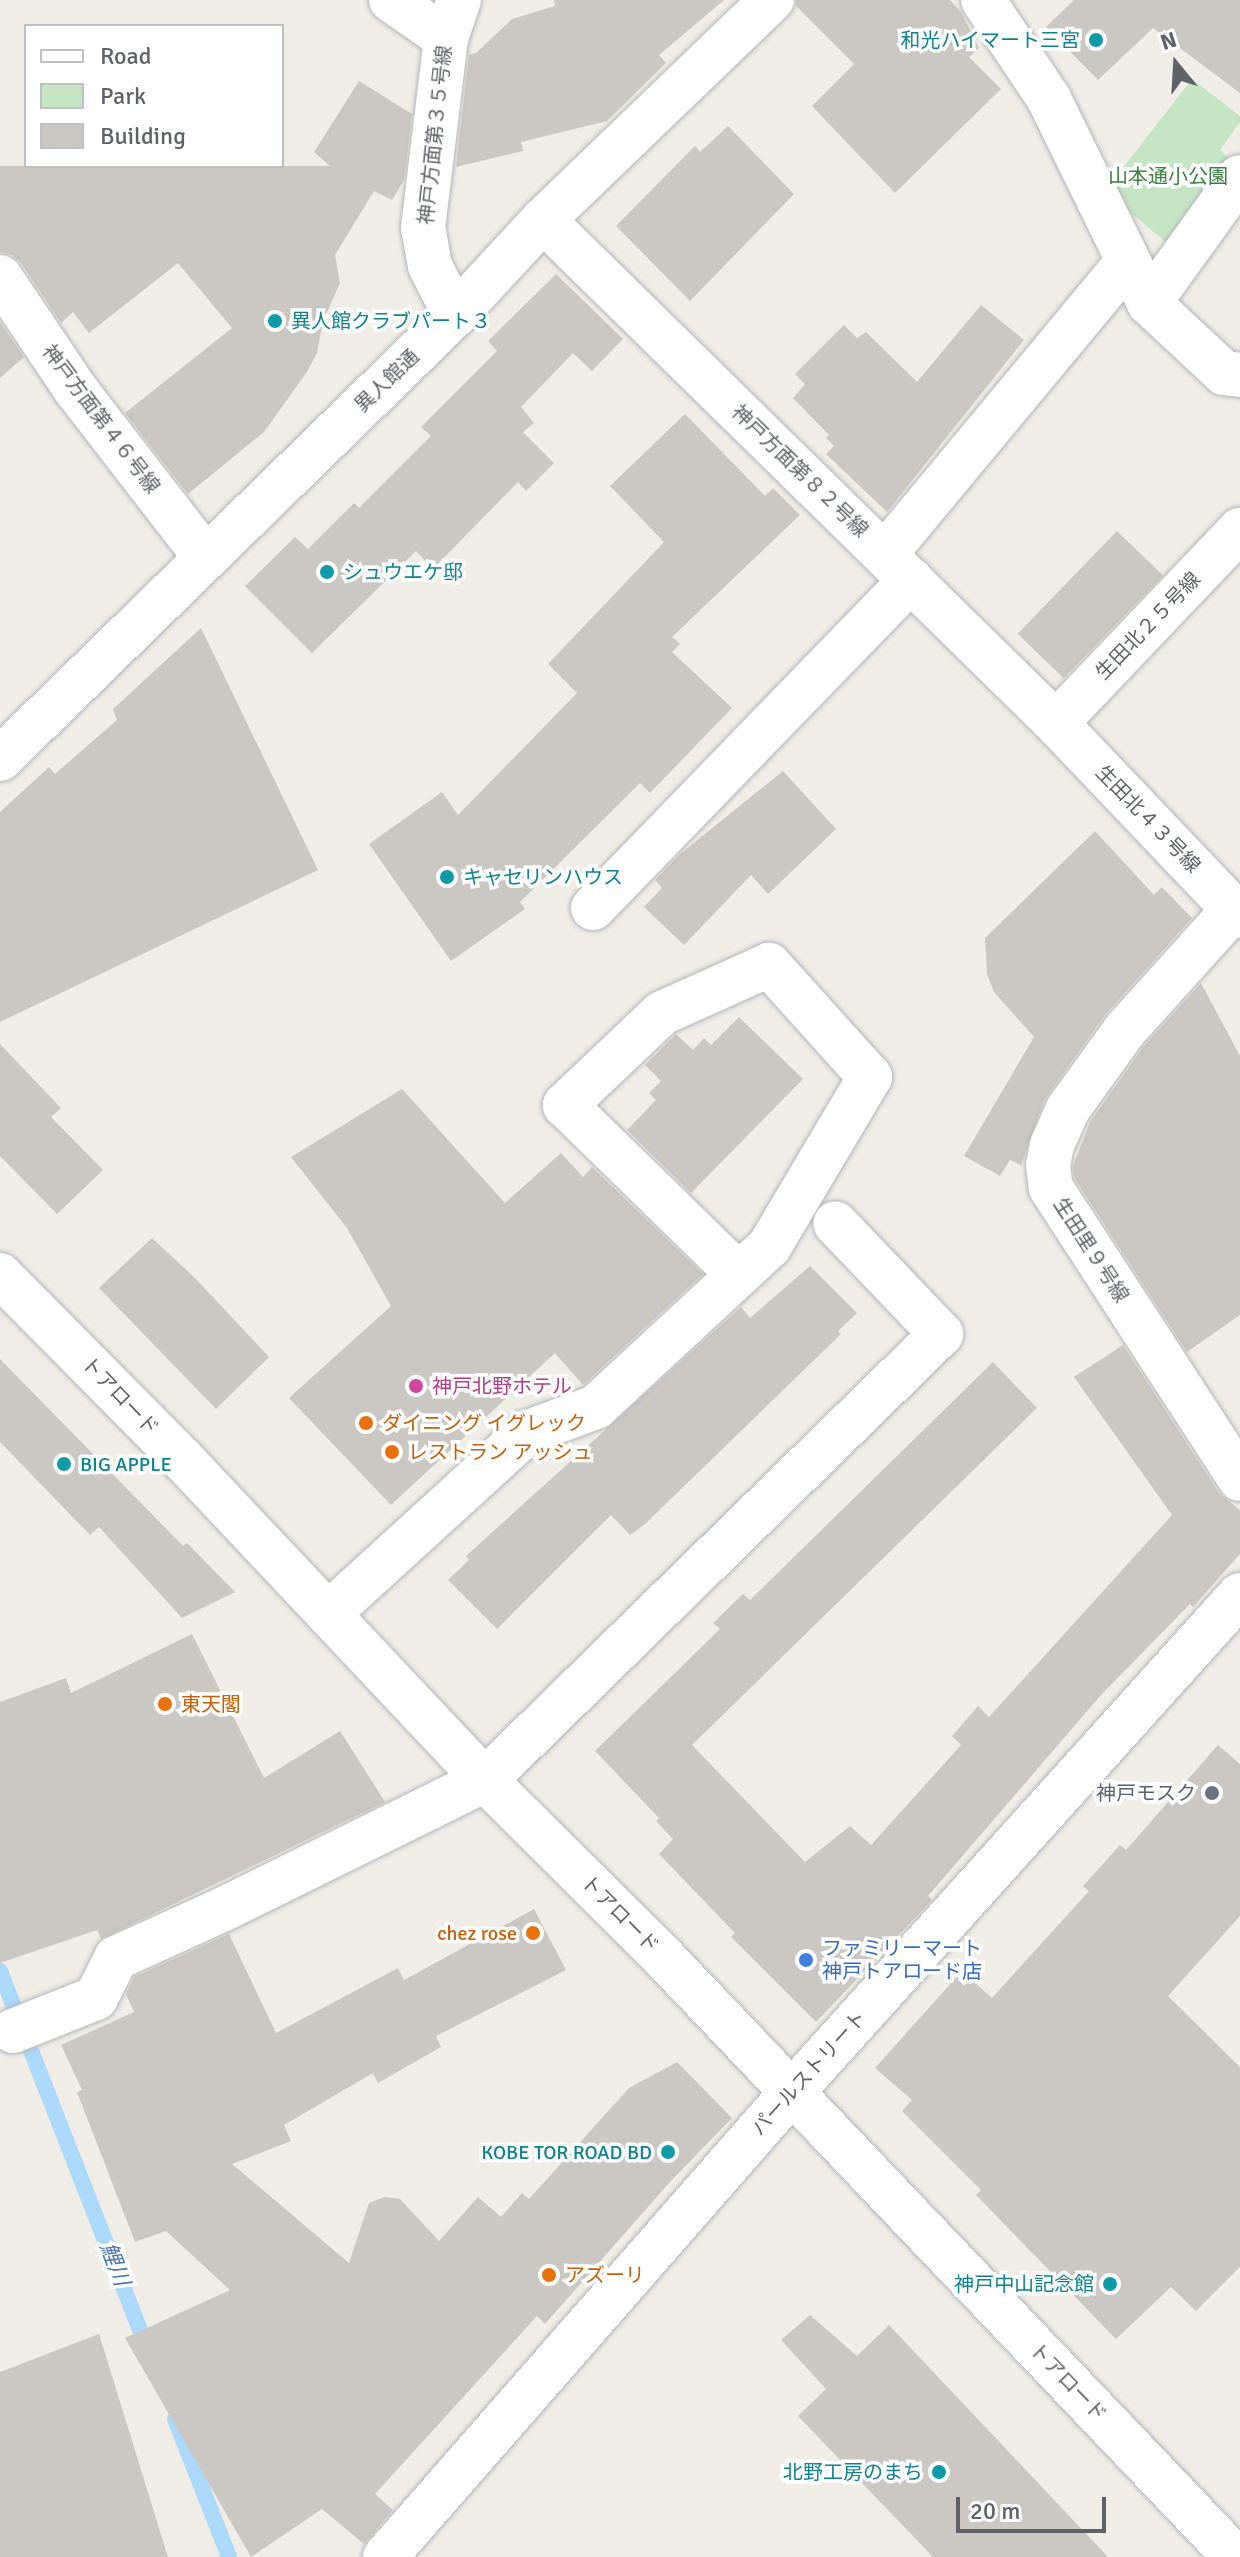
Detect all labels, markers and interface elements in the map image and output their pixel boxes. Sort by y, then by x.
legend [24,24,284,168]
north arrow [1136,24,1216,104]
text: N [1157,25,1180,56]
place label: 和光ハイマート三宮 [900,28,1080,52]
marker: 和光ハイマート三宮 [1087,31,1105,49]
text: Road [100,41,151,71]
street label: 神戸方面第３５号線 [414,44,456,226]
text: Park [100,81,146,111]
text: Building [100,121,186,151]
park label: 山本通小公園 [1108,164,1228,188]
place label: 異人館クラブパート３ [291,309,491,333]
marker: 異人館クラブパート３ [266,312,284,330]
street label: 神戸方面第４６号線 [37,340,165,498]
street label: 異人館通 [350,345,424,417]
street label: 神戸方面第８２号線 [727,400,873,542]
place label: シュウエケ邸 [343,560,463,584]
marker: シュウエケ邸 [318,563,336,581]
street label: 生田北２５号線 [1091,567,1205,685]
street label: 生田北４３号線 [1091,760,1205,878]
place label: キャセリンハウス [463,865,623,889]
marker: キャセリンハウス [438,868,456,886]
street label: 生田里９号線 [1048,1193,1134,1307]
street label: トアロード [77,1352,163,1440]
place label: 神戸北野ホテル [432,1374,572,1398]
marker: 神戸北野ホテル [407,1377,425,1395]
place label: ダイニング イグレック [382,1411,586,1435]
marker: ダイニング イグレック [357,1414,375,1432]
place label: レストラン アッシュ [408,1440,592,1464]
marker: レストラン アッシュ [383,1443,401,1461]
place label: BIG APPLE [80,1452,172,1476]
marker: BIG APPLE [55,1455,73,1473]
place label: 東天閣 [181,1692,241,1716]
marker: 東天閣 [156,1695,174,1713]
place label: 神戸モスク [1096,1781,1196,1805]
marker: 神戸モスク [1203,1784,1221,1802]
street label: トアロード [576,1870,664,1958]
place label: chez rose [437,1921,517,1945]
marker: chez rose [524,1924,542,1942]
place label: ファミリーマート 神戸トアロード店 [822,1936,982,1983]
marker: ファミリーマート 神戸トアロード店 [797,1951,815,1969]
street label: パールストリート [747,2006,871,2140]
place label: KOBE TOR ROAD BD [481,2140,652,2164]
marker: KOBE TOR ROAD BD [659,2143,677,2161]
water label: 鯉川 [95,2239,135,2289]
place label: アズーリ [565,2263,645,2287]
marker: アズーリ [540,2266,558,2284]
place label: 神戸中山記念館 [954,2272,1094,2296]
marker: 神戸中山記念館 [1101,2275,1119,2293]
street label: トアロード [1025,2338,1111,2426]
place label: 北野工房のまち [783,2460,923,2484]
marker: 北野工房のまち [930,2463,948,2481]
scale bar [960,2481,1110,2531]
text: 20 m [970,2496,1020,2526]

